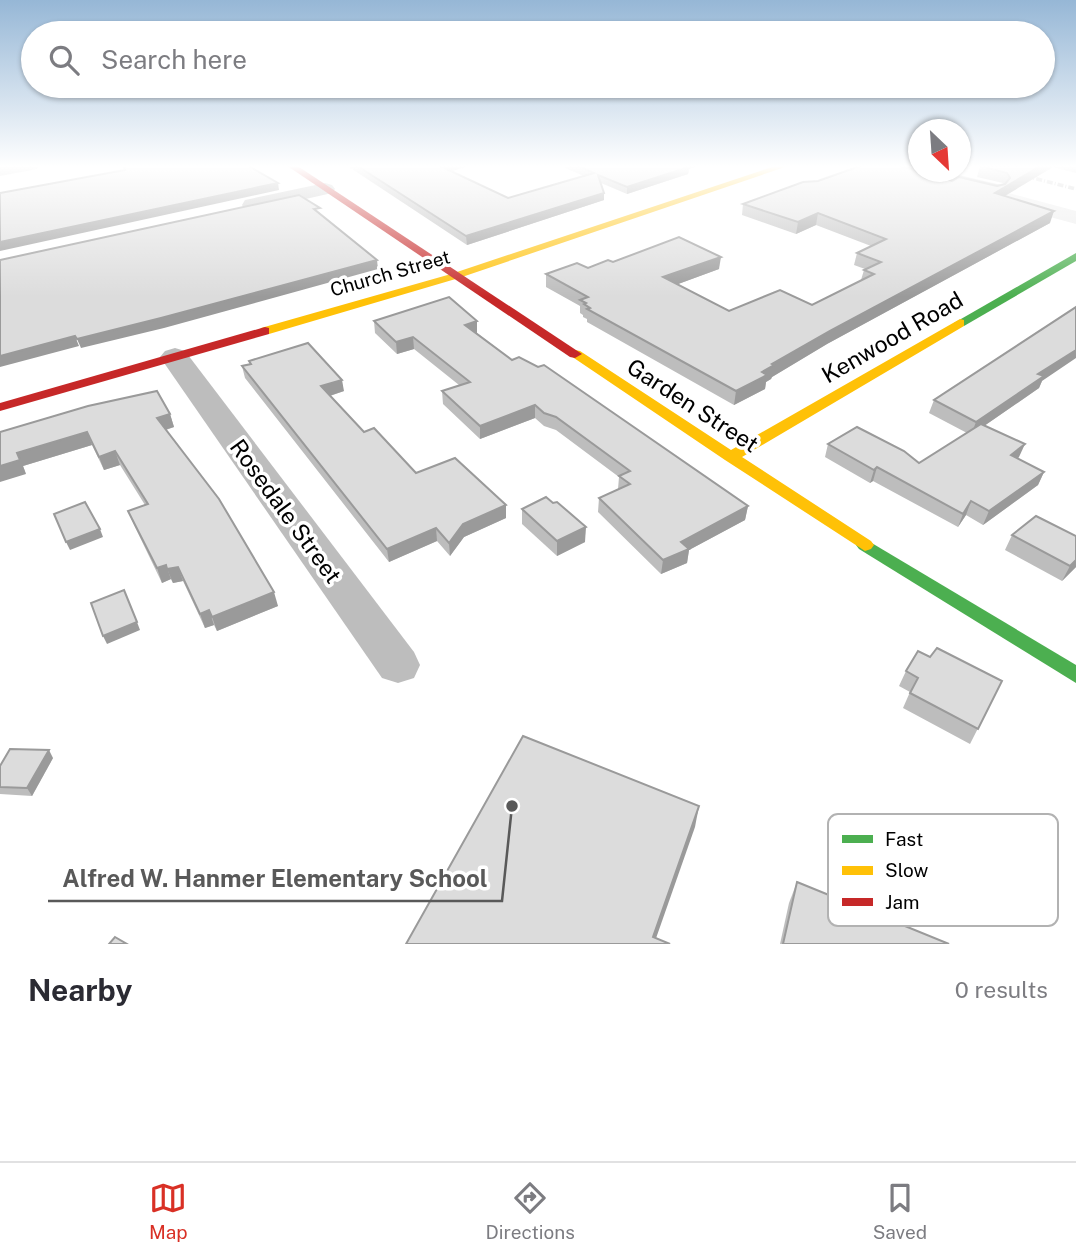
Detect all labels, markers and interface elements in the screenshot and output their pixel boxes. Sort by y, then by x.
search box [21,21,1055,98]
icon: search [45,41,83,79]
text: Search here [101,44,247,75]
north arrow [908,119,971,182]
street label: Church Street [327,245,453,301]
street label: Kenwood Road [817,286,967,388]
street label: Garden Street [622,353,764,457]
street label: Rosedale Street [225,434,347,588]
legend [828,814,1058,926]
text: Fast [885,828,923,850]
callout: Alfred W. Hanmer Elementary School [48,856,502,901]
text: Slow [885,859,929,881]
text: Alfred W. Hanmer Elementary School [62,864,488,892]
text: Jam [885,891,919,913]
text: Nearby [28,972,132,1008]
text: 0 results [955,976,1048,1003]
tab: Map [149,1179,188,1243]
tab: Directions [486,1179,575,1243]
tab: Saved [873,1179,927,1243]

